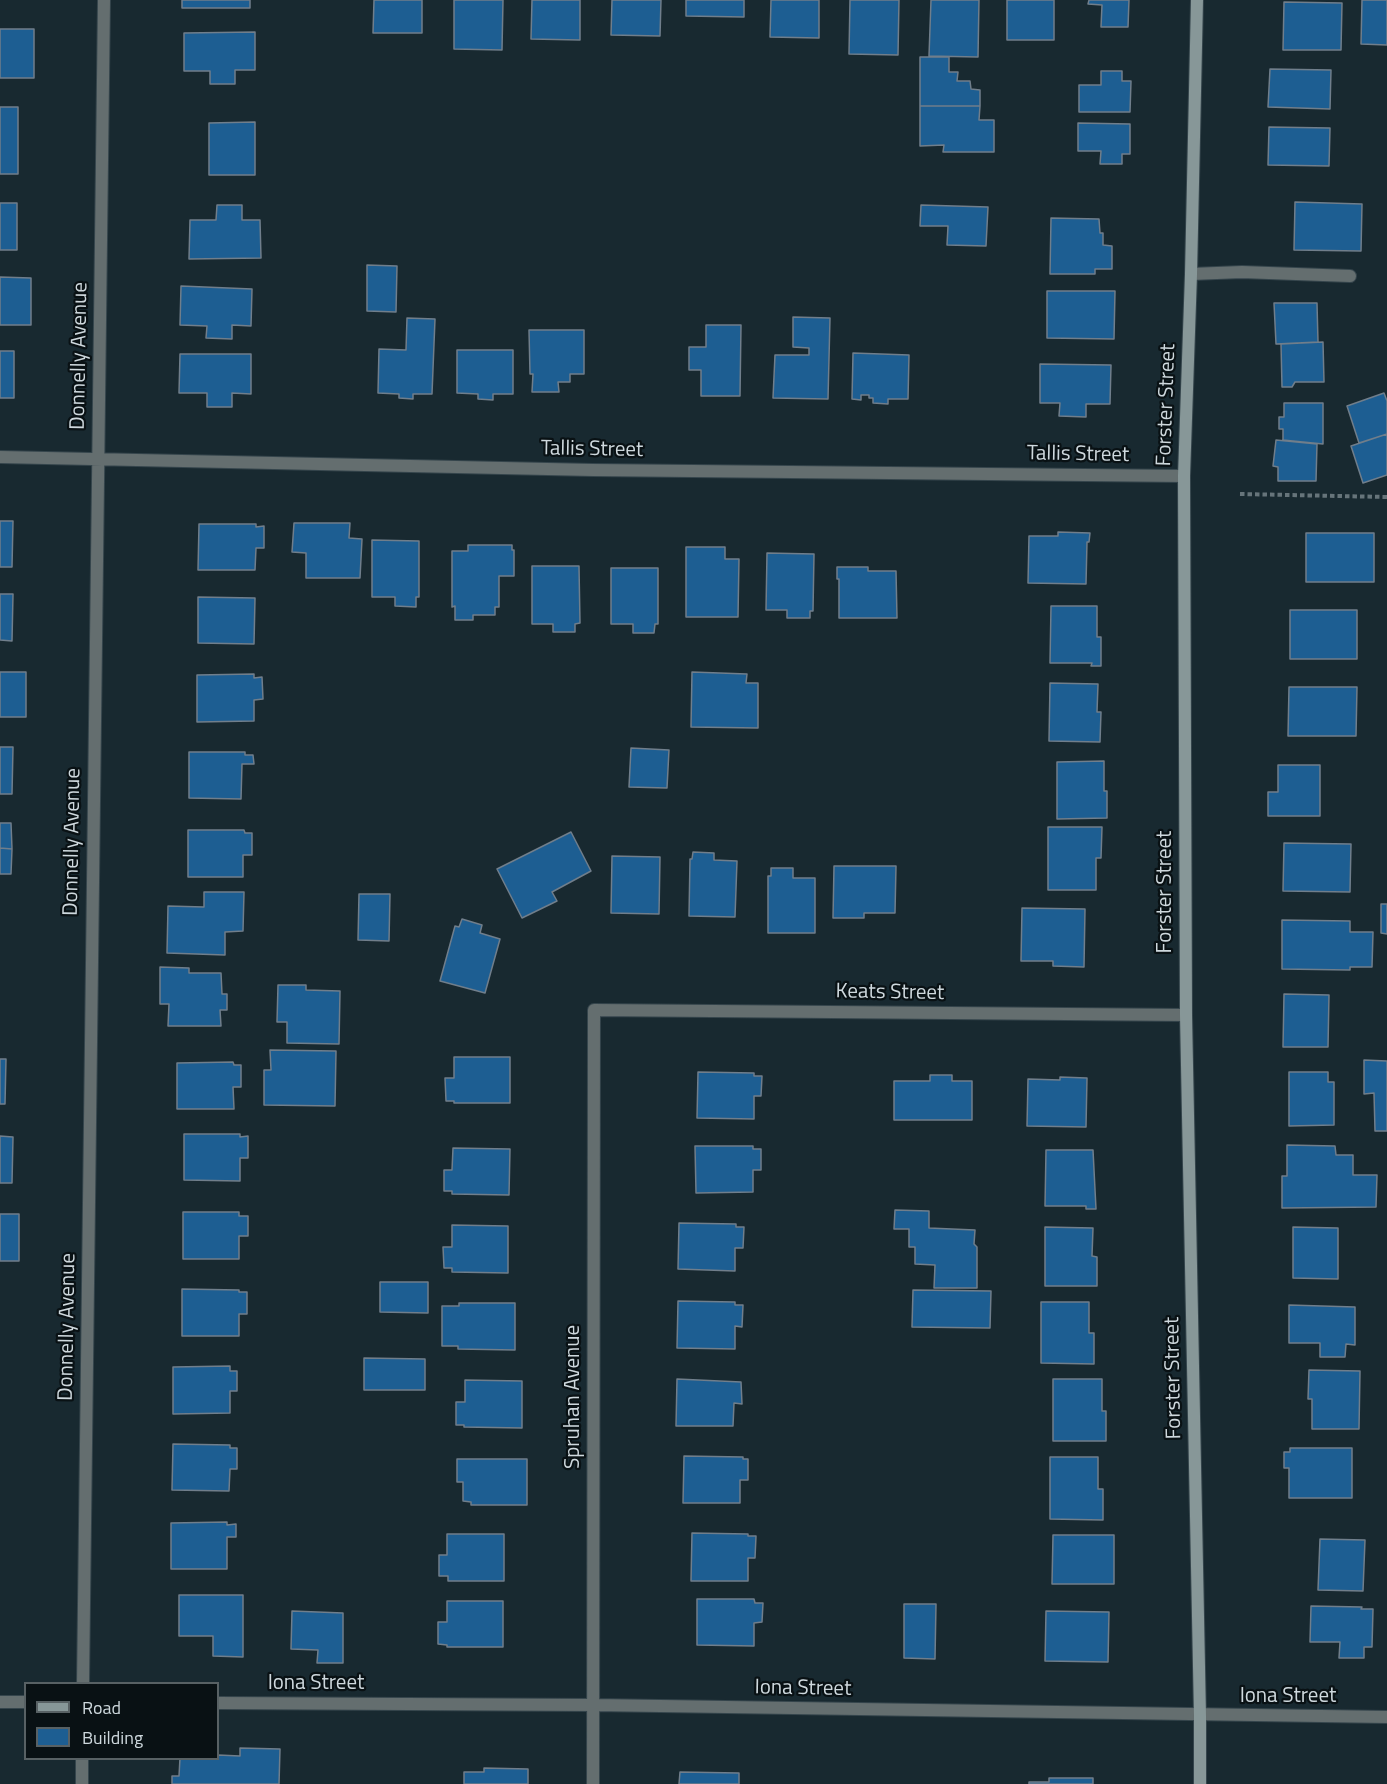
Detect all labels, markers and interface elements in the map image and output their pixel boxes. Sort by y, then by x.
street label: Donnelly Avenue [66,282,94,430]
street label: Forster Street [1152,343,1182,467]
street label: Tallis Street [541,437,643,463]
street label: Tallis Street [1027,442,1129,468]
street label: Donnelly Avenue [59,768,87,916]
street label: Forster Street [1153,831,1179,953]
street label: Keats Street [835,979,945,1007]
street label: Donnelly Avenue [54,1253,82,1401]
street label: Forster Street [1160,1316,1188,1440]
street label: Spruhan Avenue [561,1325,587,1469]
street label: Iona Street [268,1671,364,1697]
street label: Iona Street [754,1676,852,1702]
legend [24,1682,219,1760]
street label: Iona Street [1240,1684,1336,1710]
text: Road [82,1694,121,1721]
text: Building [82,1724,143,1751]

